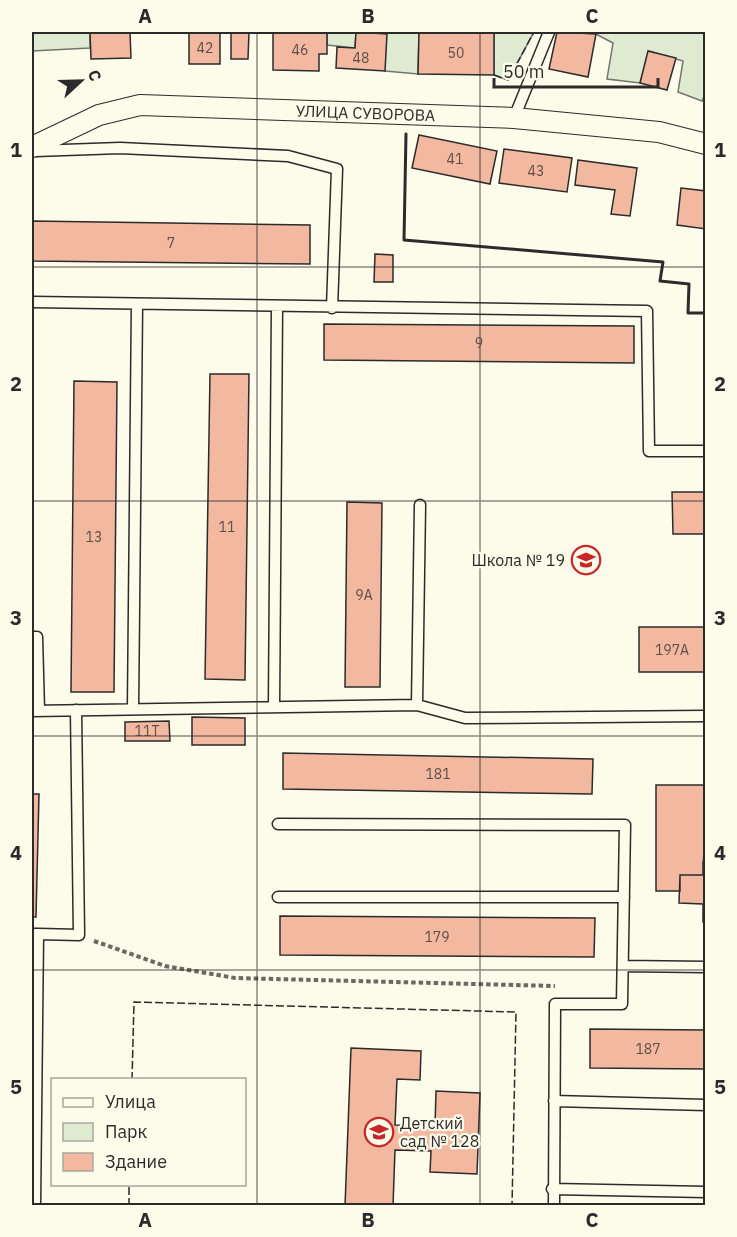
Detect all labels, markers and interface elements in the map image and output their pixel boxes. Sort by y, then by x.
text: A [138,2,152,29]
text: B [361,2,375,29]
text: C [585,2,599,29]
house number: 42 [197,39,213,57]
house number: 46 [292,41,308,59]
house number: 50 [448,44,464,62]
house number: 48 [353,49,369,67]
north arrow [51,51,111,111]
scale bar [494,51,658,89]
text: 50 m [503,60,545,83]
text: С [84,67,106,84]
street label: УЛИЦА СУВОРОВА [295,100,436,125]
text: 1 [10,136,22,163]
text: 1 [714,136,726,163]
house number: 41 [447,150,463,168]
house number: 43 [528,162,544,180]
house number: 7 [167,234,175,252]
house number: 9 [475,334,483,352]
text: 2 [10,370,22,397]
text: 2 [714,370,726,397]
house number: 11 [219,518,235,536]
house number: 13 [86,528,102,546]
school or university icon: Школа № 19 [570,544,602,576]
place label: Школа № 19 [471,550,565,570]
house number: 9А [355,586,373,604]
text: 3 [10,604,22,631]
text: 3 [714,604,726,631]
house number: 197А [655,641,689,659]
house number: 11Т [135,722,159,740]
house number: 181 [425,765,451,783]
text: 4 [10,839,22,866]
text: 4 [714,839,726,866]
house number: 179 [424,928,450,946]
house number: 187 [635,1040,661,1058]
text: 5 [10,1073,22,1100]
text: 5 [714,1073,726,1100]
legend [51,1078,246,1186]
text: Улица [105,1090,156,1113]
place label: Детский сад № 128 [400,1113,479,1151]
school or university icon: Детский сад № 128 [363,1116,395,1148]
text: Парк [105,1120,148,1143]
text: Здание [105,1150,167,1173]
text: A [138,1206,152,1233]
text: B [361,1206,375,1233]
text: C [585,1206,599,1233]

